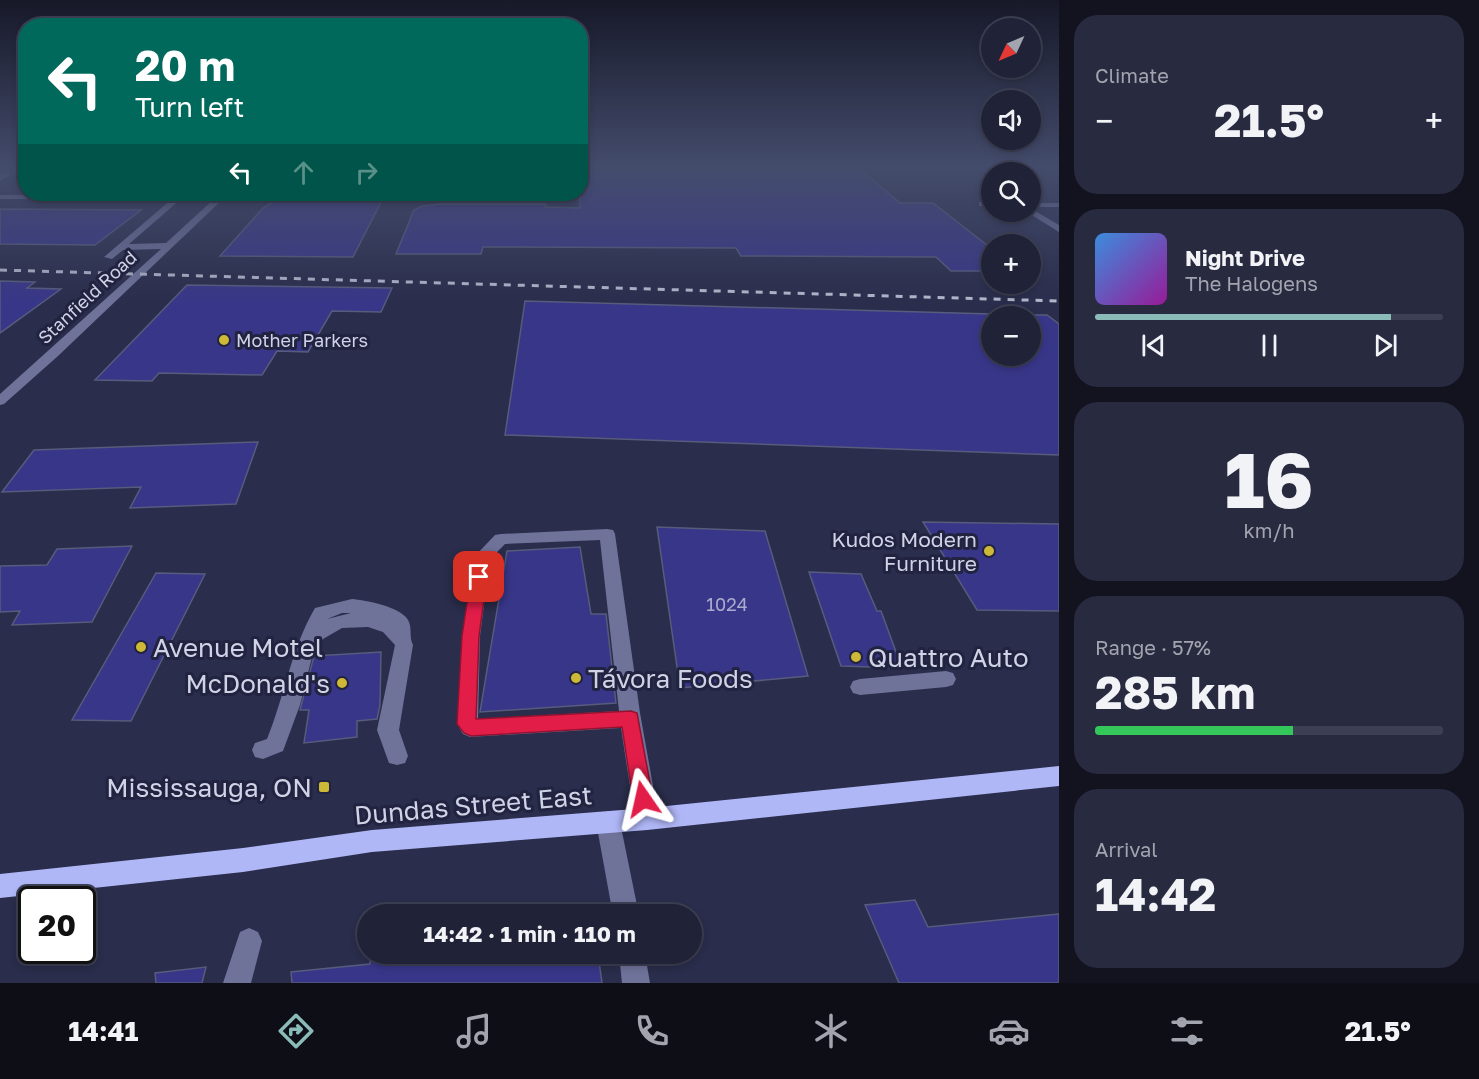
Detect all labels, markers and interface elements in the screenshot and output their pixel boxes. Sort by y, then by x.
north arrow [981,18,1041,78]
map controls [981,18,1041,366]
text: 20 m [135,40,235,90]
icon: left [36,42,114,120]
text: Climate [1095,63,1169,87]
button: sound [981,90,1041,150]
text: Turn left [135,91,244,123]
text: 21.5° [1214,93,1324,147]
text: − [1095,101,1113,140]
text: + [1425,101,1443,140]
icon: left [224,156,257,189]
icon: ahead [287,156,320,189]
icon: right [350,156,383,189]
button: search [981,162,1041,222]
button: + [981,234,1041,294]
text: Night Drive [1185,244,1305,271]
street label: Stanfield Road [33,246,141,348]
text: The Halogens [1185,271,1318,295]
button: − [981,306,1041,366]
place label: Mother Parkers [236,329,368,351]
icon: previous [1137,329,1170,362]
icon: pause [1253,329,1286,362]
icon: next [1369,329,1402,362]
marker: Mother Parkers [217,333,231,347]
text: 16 [1224,432,1314,525]
text: km/h [1244,518,1294,542]
place label: Kudos Modern Furniture [831,526,977,576]
marker: Kudos Modern Furniture [982,544,996,558]
pin [453,551,504,602]
icon: arrive [462,560,495,593]
house number: 1024 [706,593,748,615]
place label: Avenue Motel [153,632,323,663]
text: Range · 57% [1095,635,1211,659]
marker: Avenue Motel [134,640,148,654]
place label: Quattro Auto [868,642,1029,673]
marker: Quattro Auto [849,650,863,664]
place label: Távora Foods [588,663,753,694]
text: 285 km [1095,665,1255,719]
place label: McDonald's [185,668,330,699]
marker: Távora Foods [569,671,583,685]
marker: McDonald's [335,676,349,690]
position arrow [611,767,675,831]
place label: Mississauga, ON [106,772,312,803]
street label: Dundas Street East [353,779,593,831]
marker: Mississauga, ON [317,780,331,794]
text: Arrival [1095,837,1158,861]
text: 14:42 [1095,867,1216,921]
speed limit sign: 20 [18,886,96,964]
text: 14:42 · 1 min · 110 m [423,920,636,947]
icon: directions [275,1010,317,1052]
icon: music [453,1010,495,1052]
icon: phone [631,1010,673,1052]
icon: climate [810,1010,852,1052]
icon: car [988,1010,1030,1052]
icon: filters [1166,1010,1208,1052]
text: 14:41 [68,1015,138,1047]
text: 21.5° [1345,1015,1411,1047]

